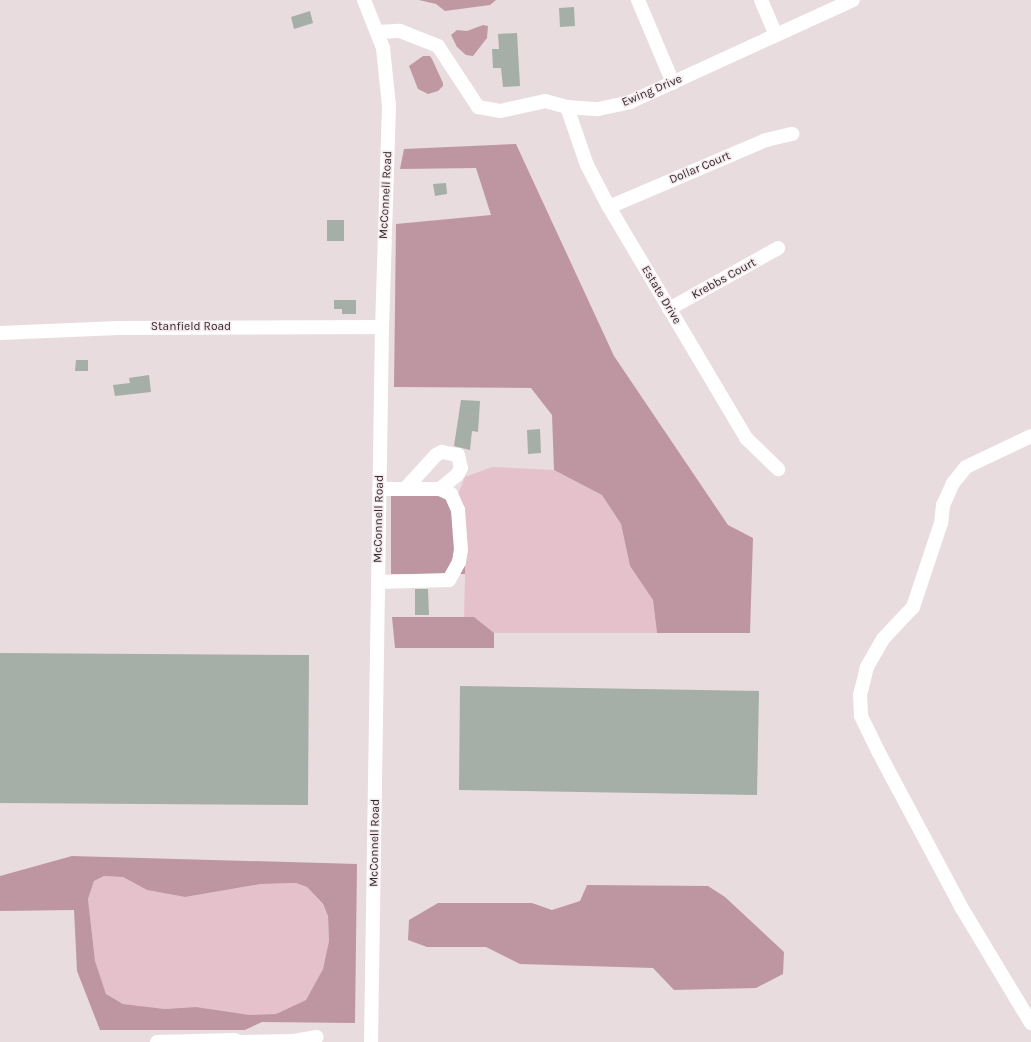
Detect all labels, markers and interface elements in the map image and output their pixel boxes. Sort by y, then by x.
street label: Ewing Drive [620,72,684,110]
street label: Dollar Court [667,149,733,187]
street label: McConnell Road [377,151,395,239]
street label: Krebbs Court [689,255,759,303]
street label: Estate Drive [638,263,684,327]
street label: Stanfield Road [151,320,231,334]
street label: McConnell Road [371,475,387,563]
street label: McConnell Road [367,799,383,887]

